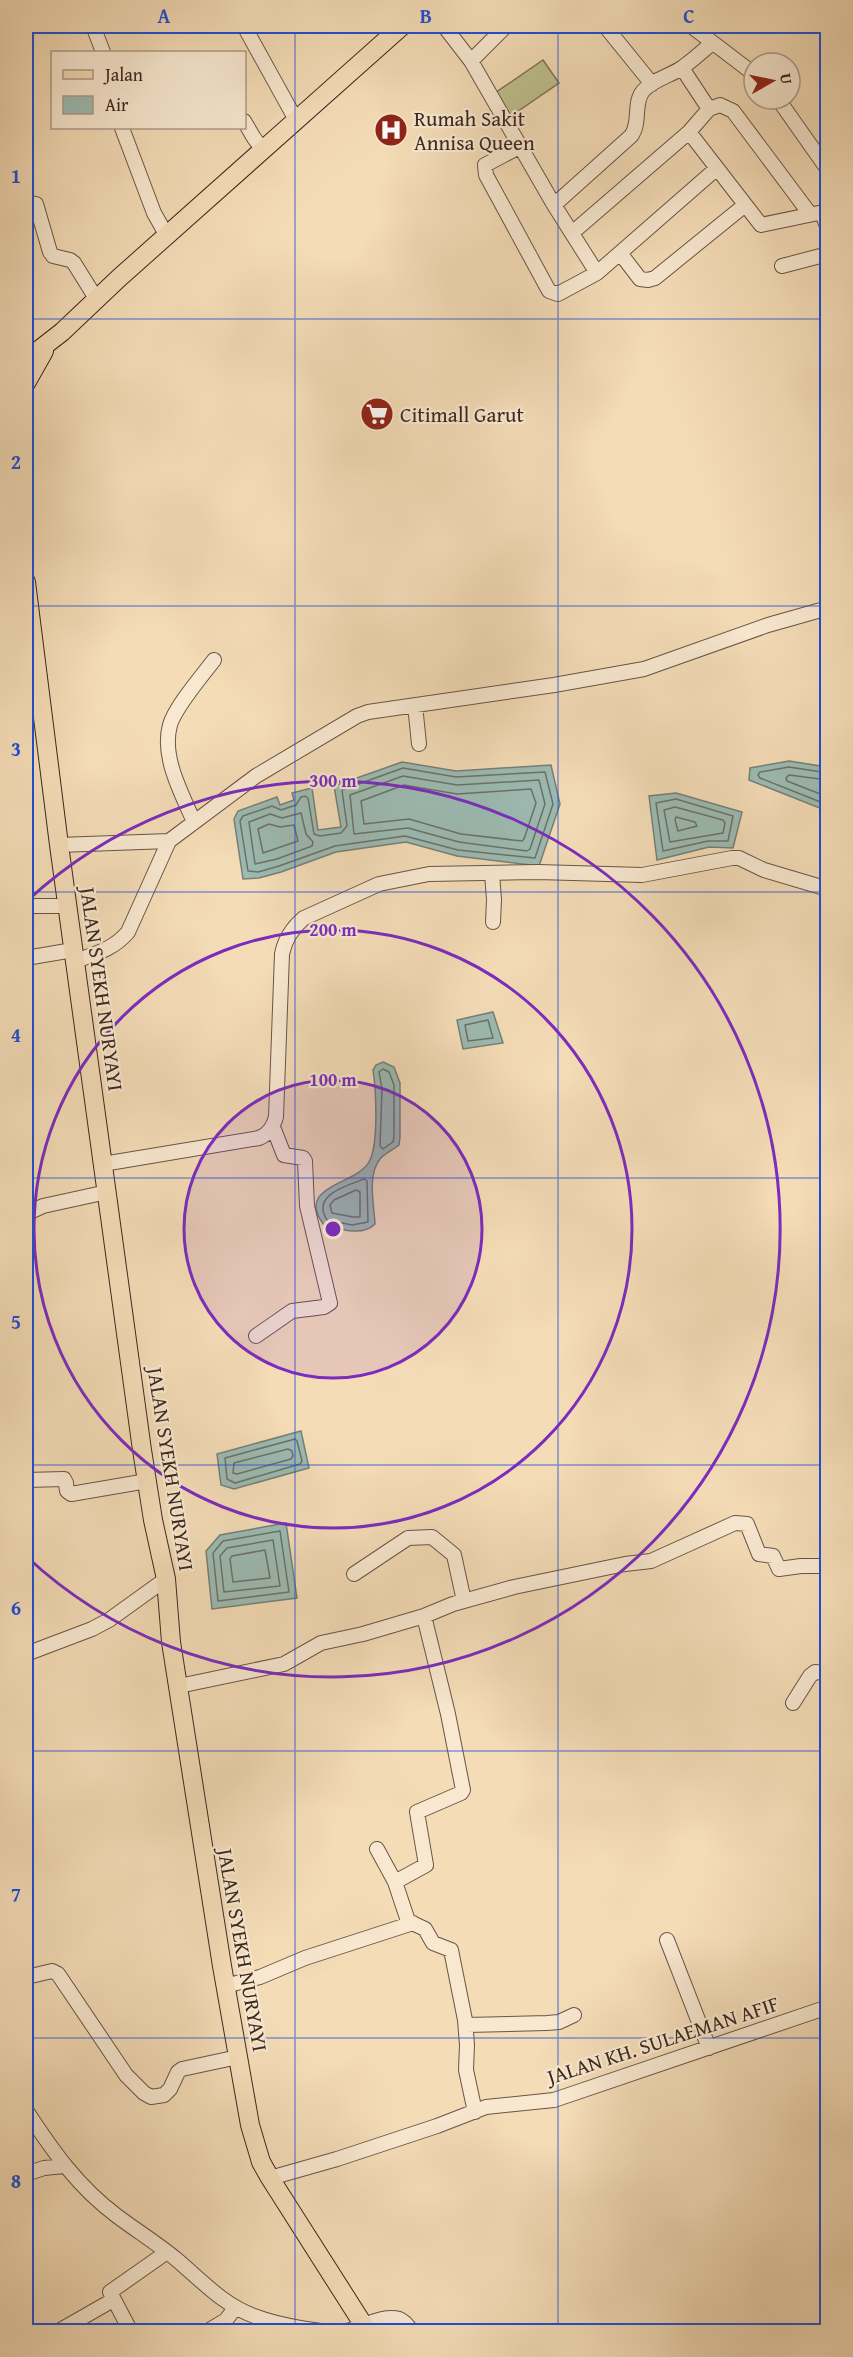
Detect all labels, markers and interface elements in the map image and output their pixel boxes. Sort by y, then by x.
text: A [158,1,171,30]
text: B [420,1,432,30]
text: C [683,1,695,30]
legend [51,51,246,129]
north arrow [742,51,802,111]
text: Jalan [103,61,143,88]
text: U [774,71,800,86]
text: Air [105,91,129,118]
place label: Rumah Sakit Annisa Queen [414,103,535,158]
hospital icon: Rumah Sakit Annisa Queen [373,112,409,148]
text: 1 [11,161,21,190]
supermarket icon: Citimall Garut [359,396,395,432]
place label: Citimall Garut [400,399,524,430]
text: 2 [11,447,21,476]
text: 3 [11,734,21,763]
text: 300 m [309,767,357,794]
street label: JALAN SYEKH NURYAYI [72,882,132,1093]
text: 200 m [309,916,357,943]
text: 4 [11,1020,21,1049]
text: 100 m [309,1066,357,1093]
centre of rings [323,1219,343,1239]
text: 5 [11,1307,21,1336]
street label: JALAN SYEKH NURYAYI [139,1362,202,1573]
text: 6 [11,1593,21,1622]
street label: JALAN SYEKH NURYAYI [209,1843,276,2054]
text: 7 [11,1879,21,1908]
street label: JALAN KH. SULAEMAN AFIF [540,1988,783,2093]
text: 8 [11,2166,21,2195]

